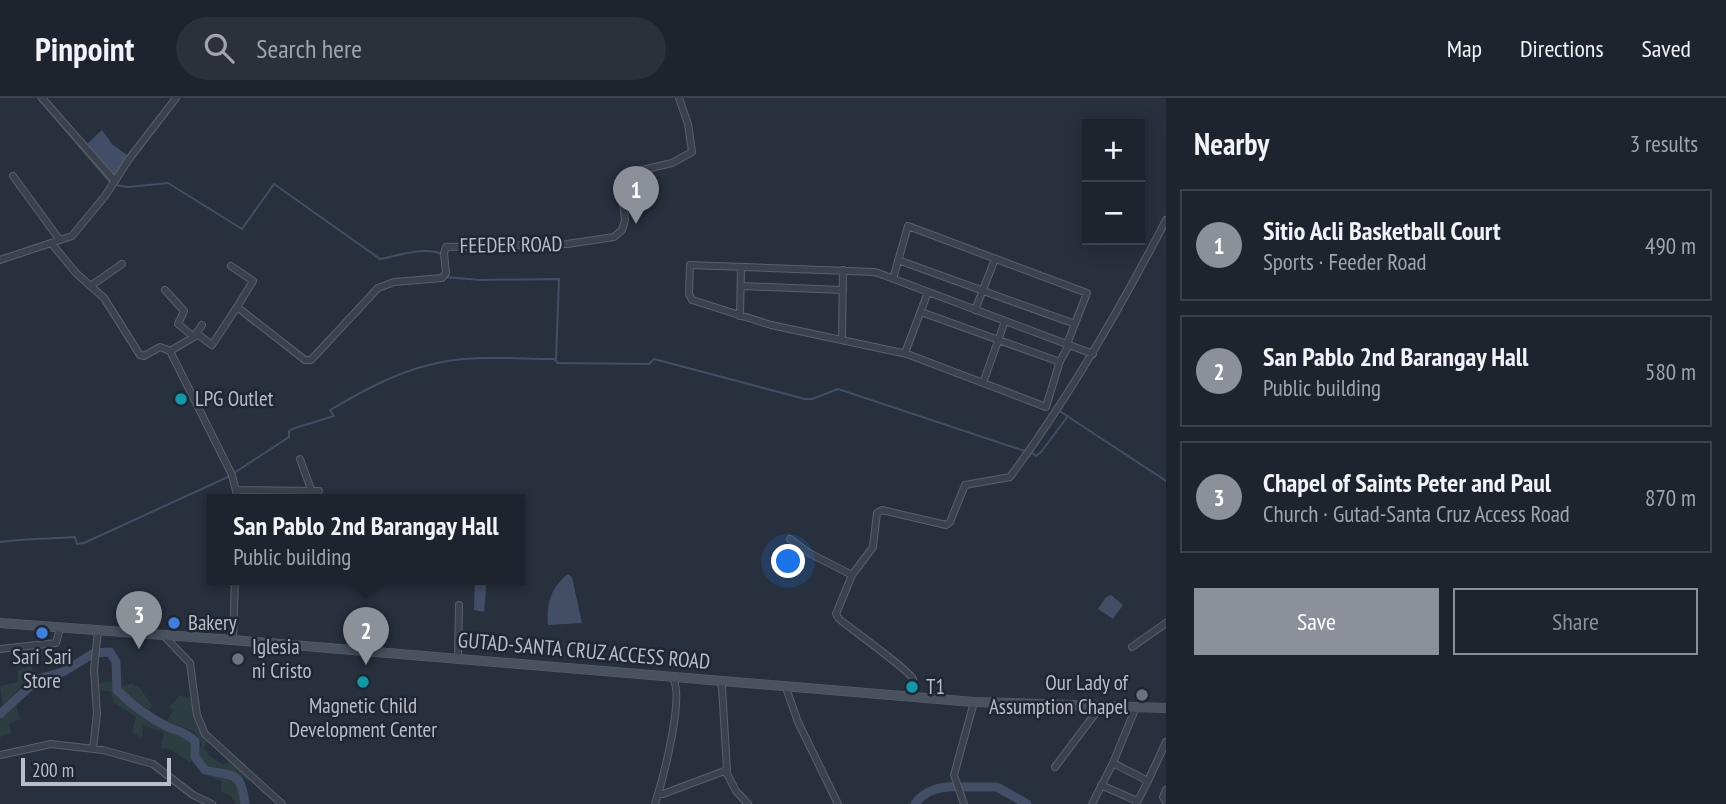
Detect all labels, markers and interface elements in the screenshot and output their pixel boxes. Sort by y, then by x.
search box [176,17,666,80]
text: Pinpoint [35,27,134,70]
icon: search [200,29,238,67]
text: Search here [256,32,362,65]
text: Map [1447,33,1482,64]
text: Directions [1520,33,1604,64]
text: Saved [1642,33,1691,64]
map controls [1082,119,1145,245]
button: + [1082,119,1145,182]
text: Nearby [1194,124,1269,163]
text: 3 results [1630,129,1698,158]
pin: 1 [613,166,659,224]
button: − [1082,182,1145,245]
text: Sitio Acli Basketball Court [1263,214,1501,247]
street label: FEEDER ROAD [459,230,563,259]
text: 1 [1214,231,1225,260]
text: 490 m [1645,231,1696,260]
text: Sports · Feeder Road [1263,247,1427,276]
text: San Pablo 2nd Barangay Hall [1263,340,1528,373]
text: 2 [1214,357,1225,386]
text: 580 m [1645,357,1696,386]
text: Public building [1263,373,1381,402]
place label: LPG Outlet [195,385,274,412]
marker: LPG Outlet [173,391,189,407]
text: Chapel of Saints Peter and Paul [1263,466,1551,499]
text: 3 [1214,483,1225,512]
text: 870 m [1645,483,1696,512]
popup [207,494,525,585]
text: Church · Gutad-Santa Cruz Access Road [1263,499,1570,528]
text: San Pablo 2nd Barangay Hall [233,509,499,542]
text: Public building [233,542,351,571]
your location [771,544,805,578]
button: Save [1194,588,1439,655]
button: Share [1453,588,1698,655]
pin: 3 [116,591,162,649]
pin: 2 [343,607,389,665]
place label: Bakery [188,609,237,636]
marker: Bakery [166,615,182,631]
marker: Sari Sari Store [34,625,50,641]
street label: GUTAD-SANTA CRUZ ACCESS ROAD [457,626,711,675]
place label: Iglesia ni Cristo [252,633,312,684]
place label: Sari Sari Store [12,643,72,694]
marker: Iglesia ni Cristo [230,651,246,667]
place label: Our Lady of Assumption Chapel [989,669,1129,720]
place label: T1 [926,673,945,700]
marker: Magnetic Child Development Center [355,674,371,690]
marker: T1 [904,679,920,695]
marker: Our Lady of Assumption Chapel [1134,687,1150,703]
place label: Magnetic Child Development Center [289,692,437,743]
scale bar [21,755,172,787]
text: 200 m [32,758,74,782]

